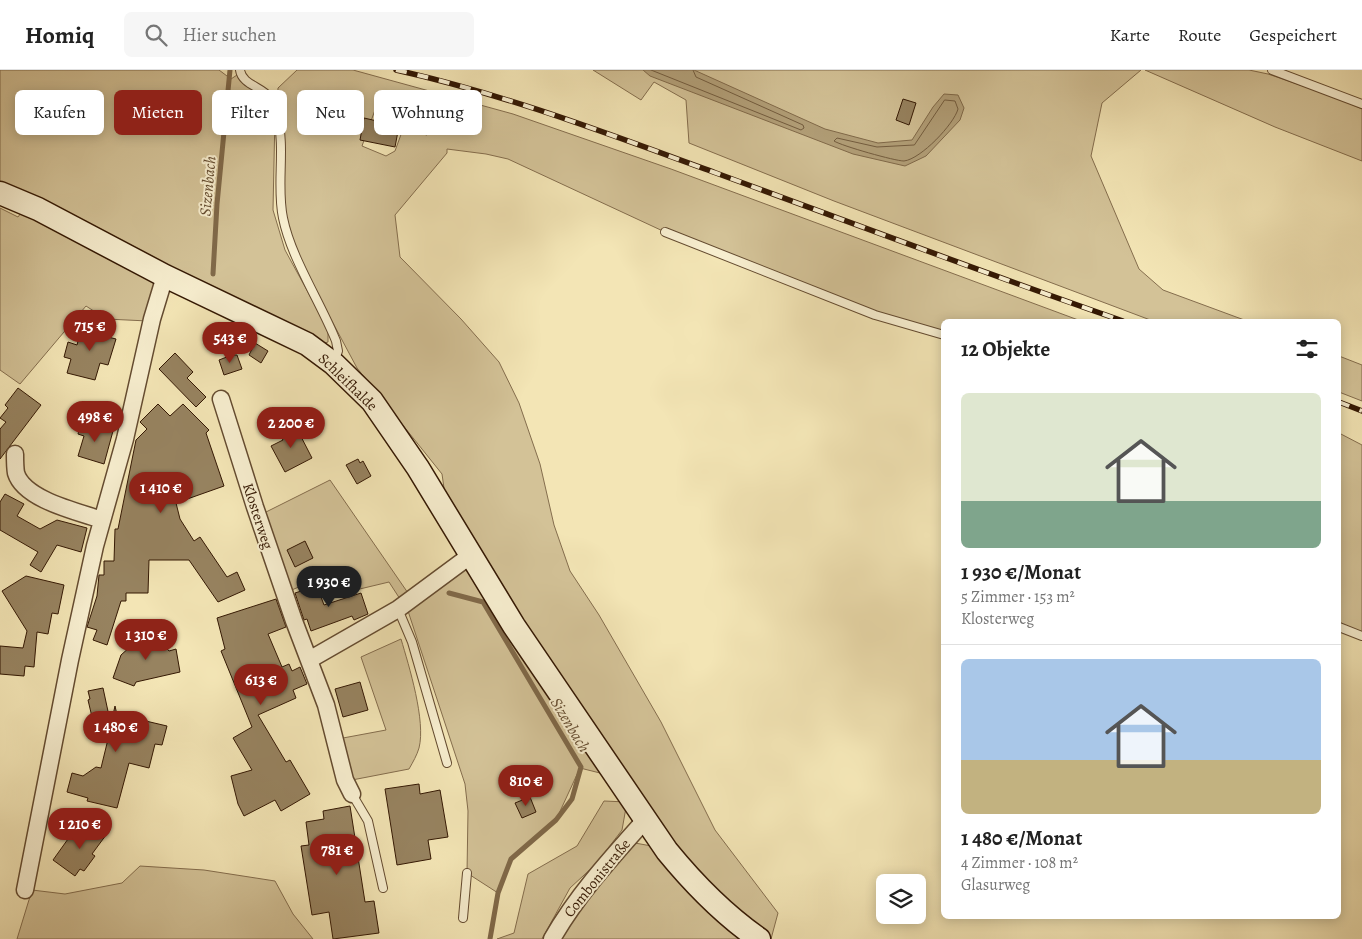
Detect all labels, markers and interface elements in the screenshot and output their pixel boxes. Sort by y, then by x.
search box [124,12,474,57]
text: Homiq [25,19,94,51]
icon: search [142,21,170,49]
text: Hier suchen [182,22,276,48]
text: Karte [1110,23,1150,47]
text: Route [1178,23,1221,47]
text: Gespeichert [1249,23,1337,47]
chip: Kaufen [15,90,104,135]
chip: Mieten [114,90,202,135]
chip: Filter [212,90,287,135]
chip: Neu [297,90,364,135]
chip: Wohnung [374,90,482,135]
water label: Sizenbach [194,155,222,217]
pin: 715 € [55,310,125,352]
text: 715 € [74,315,106,337]
pin: 543 € [195,322,265,364]
text: 543 € [213,327,247,349]
text: 12 Objekte [961,335,1050,363]
icon: filters [1293,335,1321,363]
street label: Schleifhalde [314,349,382,415]
pin: 498 € [60,400,130,443]
text: 498 € [78,406,112,428]
pin: 2 200 € [245,406,337,449]
text: 2 200 € [268,412,314,434]
icon: home [1096,426,1186,516]
pin: 1 410 € [115,472,207,514]
text: 1 410 € [140,477,182,499]
street label: Klosterweg [238,480,278,552]
text: 1 930 €/Monat [961,558,1081,586]
pin: 1 930 € [283,566,375,608]
text: 1 930 € [308,571,350,593]
text: 5 Zimmer · 153 m² [961,586,1075,608]
text: Klosterweg [961,608,1034,630]
pin: 1 310 € [100,618,192,661]
text: 1 310 € [125,624,167,646]
pin: 613 € [226,664,296,706]
text: 613 € [245,669,277,691]
icon: home [1096,691,1186,781]
water label: Sizenbach [545,694,595,757]
pin: 1 480 € [70,710,162,753]
text: 1 480 € [94,716,138,738]
pin: 810 € [491,764,561,807]
text: 810 € [509,770,543,792]
pin: 1 210 € [34,808,126,850]
text: 1 210 € [59,813,101,835]
text: 1 480 €/Monat [961,824,1082,852]
pin: 781 € [302,834,372,876]
street label: Combonistraße [559,834,635,921]
text: 781 € [321,839,353,861]
text: 4 Zimmer · 108 m² [961,852,1078,874]
map controls [876,874,926,924]
button: layers [876,874,926,924]
text: Glasurweg [961,874,1030,896]

